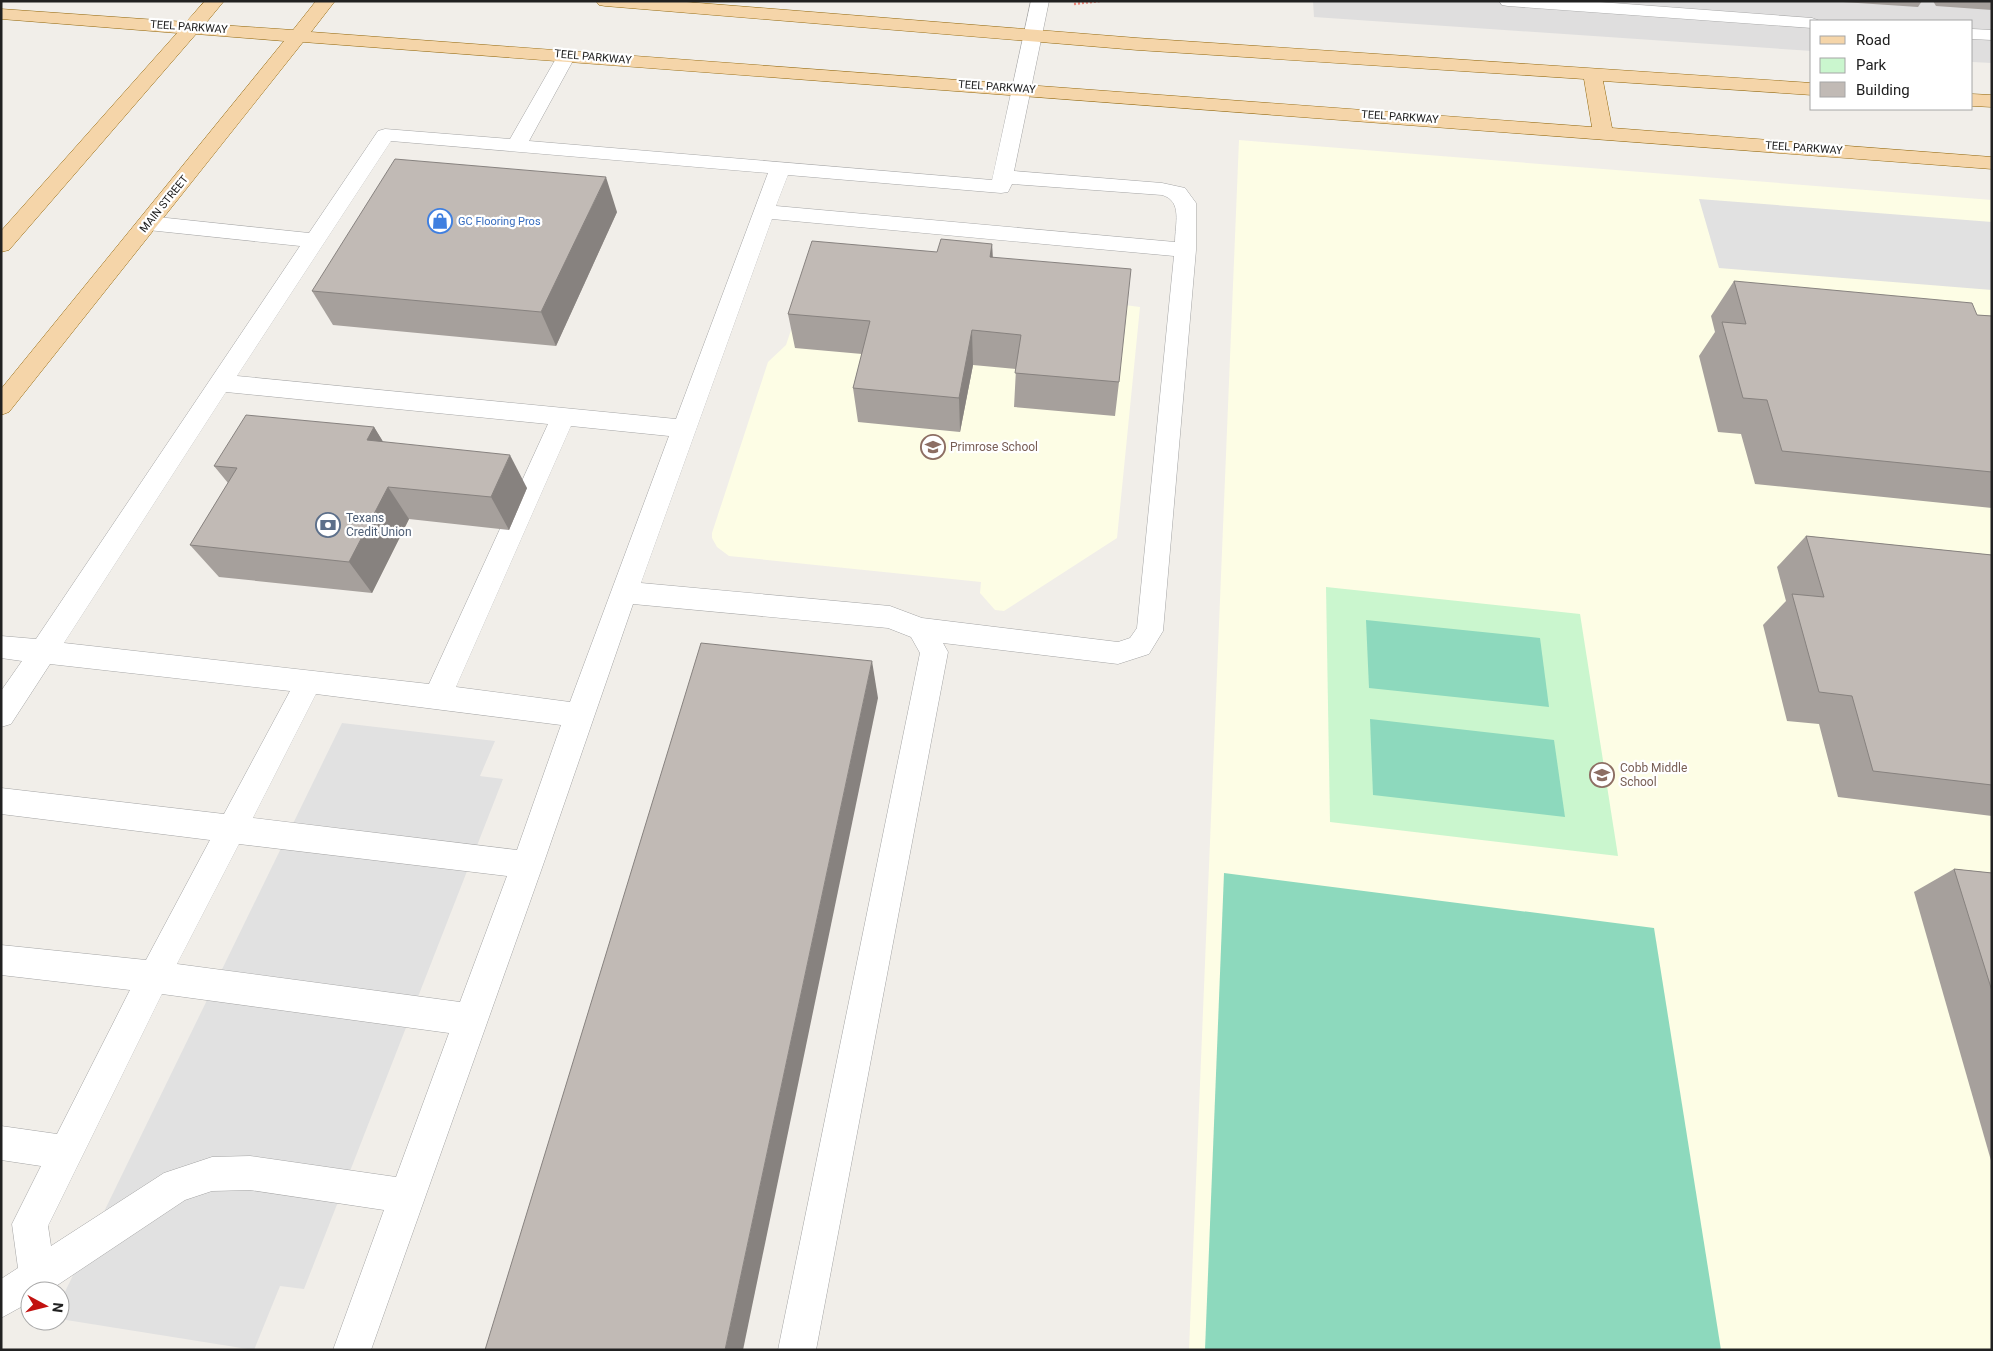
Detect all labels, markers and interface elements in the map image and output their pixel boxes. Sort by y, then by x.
street label: TEEL PARKWAY [150,18,229,36]
legend [1810,20,1973,110]
text: Road [1856,31,1890,49]
street label: TEEL PARKWAY [554,47,633,67]
text: Park [1856,56,1887,74]
street label: TEEL PARKWAY [958,78,1037,96]
text: Building [1856,81,1910,99]
street label: TEEL PARKWAY [1361,108,1440,126]
street label: TEEL PARKWAY [1765,139,1844,157]
street label: MAIN STREET [137,173,191,235]
shop icon: GC Flooring Pros [427,208,453,234]
place label: GC Flooring Pros [458,215,541,228]
school or university icon: Primrose School [920,434,946,460]
place label: Primrose School [950,440,1038,454]
place label: Texans Credit Union [346,511,412,539]
bank icon: Texans Credit Union [315,512,341,538]
place label: Cobb Middle School [1620,761,1687,789]
school or university icon: Cobb Middle School [1589,762,1615,788]
north arrow [20,1281,70,1331]
text: N [49,1302,66,1313]

